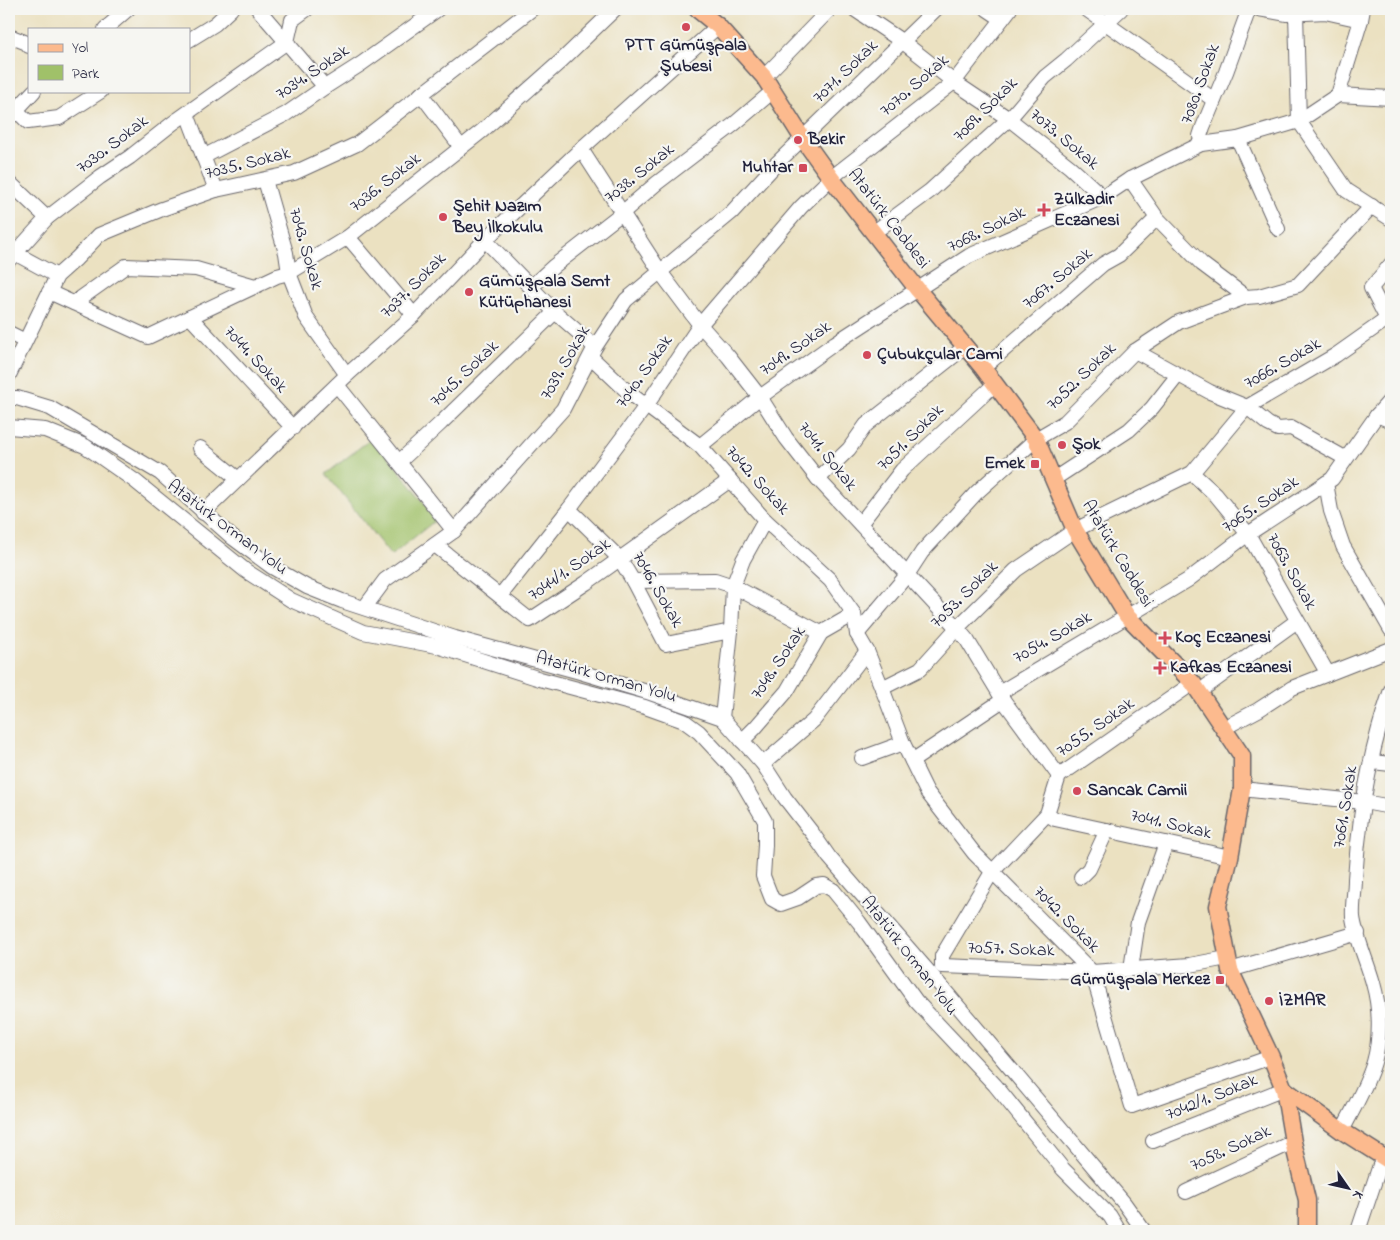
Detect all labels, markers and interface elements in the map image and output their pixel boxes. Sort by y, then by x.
marker: PTT Gümüşpala Şubesi [680,21,692,33]
legend [28,28,190,92]
place label: PTT Gümüşpala Şubesi [625,33,747,80]
street label: 7071. Sokak [807,34,885,110]
text: Yol [72,37,88,59]
street label: 7034. Sokak [271,39,355,107]
street label: 7080. Sokak [1174,40,1228,128]
street label: 7070. Sokak [875,48,955,124]
text: Park [72,63,100,85]
street label: 7069. Sokak [948,72,1024,148]
street label: 7073. Sokak [1023,103,1105,177]
street label: 7030. Sokak [71,109,155,181]
place label: Bekir [807,127,845,153]
marker: Bekir [792,134,804,146]
street label: 7038. Sokak [599,138,681,210]
street label: 7035. Sokak [203,141,293,187]
street label: 7036. Sokak [345,147,427,219]
place label: Muhtar [742,155,793,181]
marker: Muhtar [797,162,809,174]
street label: Atatürk Caddesi [840,163,936,275]
place label: Zülkadir Eczanesi [1054,187,1120,234]
place label: Şehit Nazım Bey İlkokulu [452,194,543,242]
street label: 7068. Sokak [944,200,1031,260]
marker: Zülkadir Eczanesi [1038,204,1050,216]
street label: 7043. Sokak [281,205,329,293]
marker: Şehit Nazım Bey İlkokulu [437,211,449,223]
street label: 7067. Sokak [1017,242,1099,316]
street label: 7037. Sokak [375,247,453,325]
place label: Gümüşpala Semt Kütüphanesi [479,269,611,316]
marker: Gümüşpala Semt Kütüphanesi [463,286,475,298]
street label: 7049. Sokak [755,315,837,383]
street label: 7044. Sokak [217,320,293,400]
street label: 7039. Sokak [534,321,598,405]
street label: 7040. Sokak [610,330,680,414]
street label: 7066. Sokak [1240,331,1326,397]
street label: 7045. Sokak [425,334,505,414]
street label: 7052. Sokak [1041,337,1123,417]
place label: Çubukçular Cami [877,342,1003,368]
marker: Çubukçular Cami [861,349,873,361]
street label: 7051. Sokak [872,399,950,477]
street label: 7041. Sokak [791,417,863,497]
place label: Şok [1072,432,1101,458]
marker: Şok [1056,439,1068,451]
street label: 7042. Sokak [719,440,795,522]
place label: Emek [984,451,1026,477]
marker: Emek [1029,458,1041,470]
street label: 7065. Sokak [1217,470,1305,540]
street label: Atatürk Orman Yolu [161,474,293,582]
street label: Atatürk Caddesi [1075,495,1159,613]
street label: 7063. Sokak [1259,529,1323,615]
street label: 7044/1. Sokak [523,532,617,608]
street label: 7046. Sokak [625,547,689,633]
street label: 7053. Sokak [925,555,1005,635]
street label: 7054. Sokak [1009,605,1097,671]
street label: 7048. Sokak [745,621,813,705]
place label: Koç Eczanesi [1175,625,1271,651]
marker: Koç Eczanesi [1159,632,1171,644]
street label: Atatürk Orman Yolu [533,645,679,711]
place label: Kafkas Eczanesi [1170,655,1292,681]
marker: Kafkas Eczanesi [1154,662,1166,674]
street label: 7055. Sokak [1052,692,1140,764]
street label: 7061. Sokak [1327,764,1365,850]
place label: Sancak Camii [1087,778,1187,804]
marker: Sancak Camii [1071,785,1083,797]
street label: 7041. Sokak [1128,803,1214,847]
street label: 7042. Sokak [1027,881,1106,960]
street label: Atatürk Orman Yolu [854,891,964,1021]
street label: 7057. Sokak [967,935,1055,965]
place label: Gümüşpala Merkez [1070,967,1210,993]
marker: Gümüşpala Merkez [1214,974,1226,986]
place label: İZMAR [1279,988,1326,1014]
marker: İZMAR [1263,995,1275,1007]
street label: 7042/1. Sokak [1162,1068,1262,1128]
street label: 7058. Sokak [1186,1119,1276,1179]
north arrow [1322,1162,1372,1212]
text: K [1346,1186,1368,1204]

